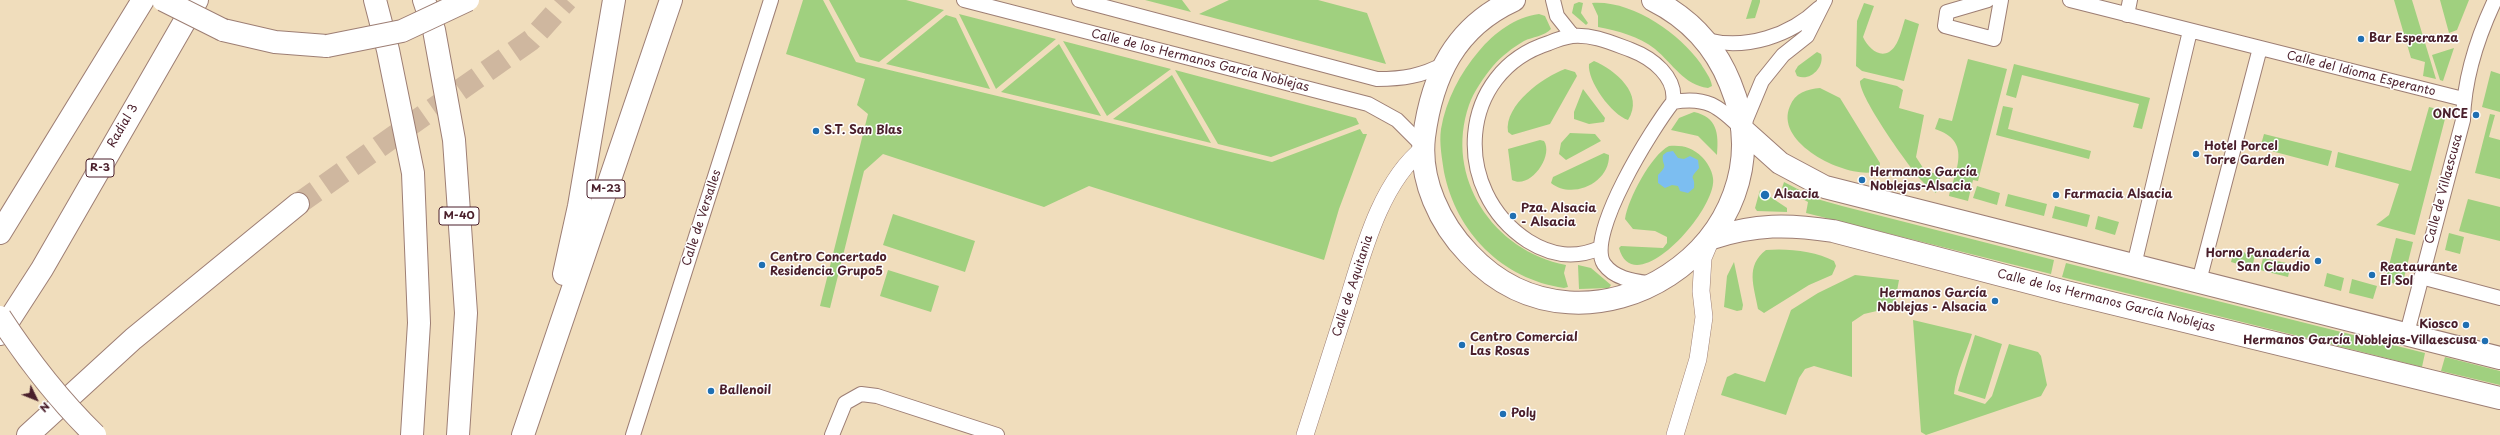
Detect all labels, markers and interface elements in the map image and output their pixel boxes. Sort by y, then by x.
street label: Calle de los Hermanos García Noblejas [1090,27,1310,95]
place label: Bar Esperanza [2369,32,2458,46]
marker: Bar Esperanza [2356,34,2366,44]
street label: Calle del Idioma Esperanto [2285,49,2437,99]
street label: Radial 3 [105,102,141,150]
place label: ONCE [2433,108,2468,122]
marker: ONCE [2471,110,2481,120]
place label: S.T. San Blas [824,124,902,138]
marker: S.T. San Blas [811,126,821,136]
street label: Calle de Villaescusa [2422,133,2466,245]
place label: Hotel Porcel Torre Garden [2204,140,2285,168]
marker: Hotel Porcel Torre Garden [2191,149,2201,159]
road number: R-3 [86,159,114,177]
place label: Hermanos García Noblejas-Alsacia [1870,166,1977,194]
street label: Calle de Versalles [680,168,724,268]
marker: Hermanos García Noblejas-Alsacia [1857,175,1867,185]
road number: M-23 [587,180,625,198]
place label: Alsacia [1774,188,1820,202]
place label: Farmacia Alsacia [2064,188,2173,202]
marker: Alsacia [1759,189,1771,201]
marker: Farmacia Alsacia [2051,190,2061,200]
place label: Pza. Alsacia - Alsacia [1521,202,1596,230]
road number: M-40 [439,207,479,225]
marker: Pza. Alsacia - Alsacia [1508,211,1518,221]
street label: Calle de Aquitania [1330,233,1376,339]
place label: Horno Panadería San Claudio [2206,247,2310,275]
place label: Centro Concertado Residencia Grupo5 [770,251,887,279]
marker: Horno Panadería San Claudio [2313,256,2323,266]
marker: Centro Concertado Residencia Grupo5 [757,260,767,270]
place label: Reataurante El Sol [2380,261,2458,289]
street label: Calle de los Hermanos García Noblejas [1996,267,2216,335]
marker: Reataurante El Sol [2367,270,2377,280]
place label: Hermanos García Noblejas - Alsacia [1877,287,1987,315]
marker: Hermanos García Noblejas - Alsacia [1990,296,2000,306]
place label: Kiosco [2419,318,2458,332]
marker: Kiosco [2461,320,2471,330]
place label: Centro Comercial Las Rosas [1470,331,1578,359]
place label: Hermanos García Noblejas-Villaescusa [2243,334,2477,348]
marker: Hermanos García Noblejas-Villaescusa [2480,336,2490,346]
marker: Centro Comercial Las Rosas [1457,340,1467,350]
north arrow [16,379,56,419]
place label: Ballenoil [719,384,771,398]
marker: Ballenoil [706,386,716,396]
text: N [36,399,54,417]
place label: Poly [1511,407,1536,421]
marker: Poly [1498,409,1508,419]

